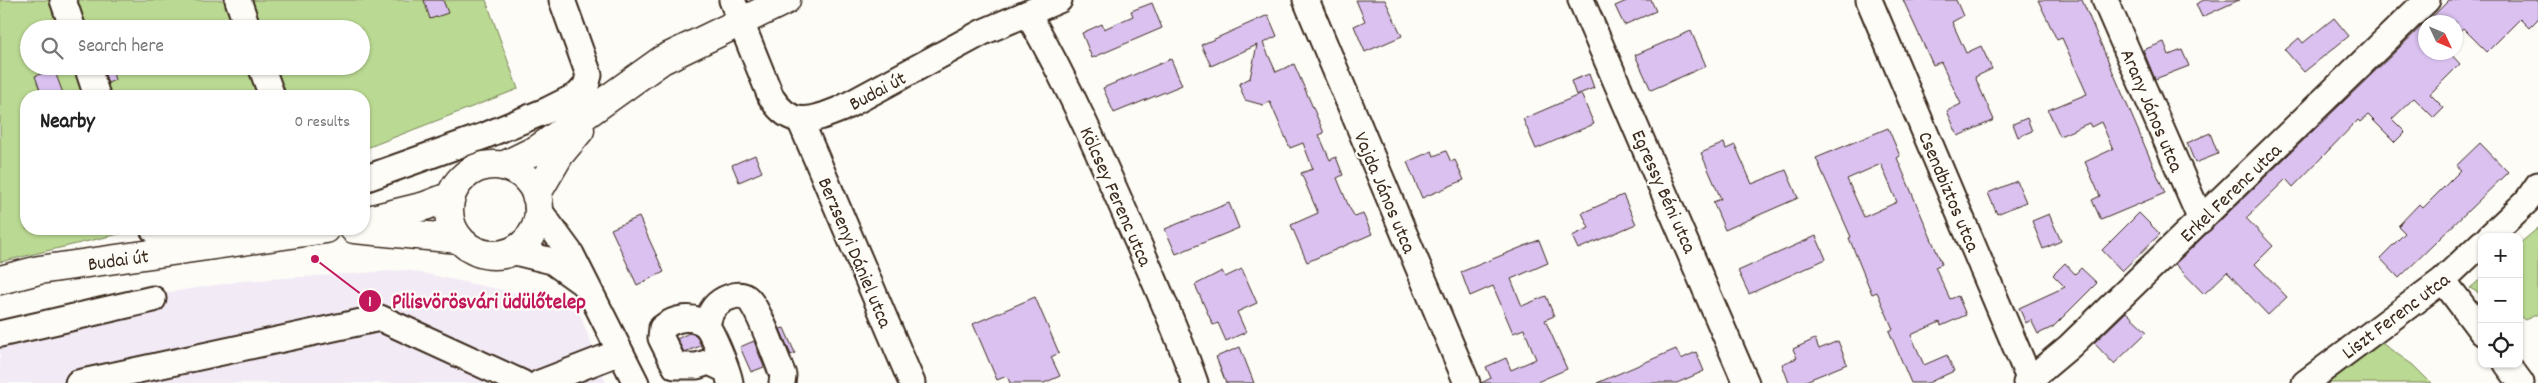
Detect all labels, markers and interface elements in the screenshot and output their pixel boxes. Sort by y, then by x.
north arrow [2418,15,2463,60]
search box [20,20,370,75]
icon: search [38,34,66,62]
text: Search here [78,34,164,61]
street label: Arany János utca [2112,45,2189,178]
street label: Budai út [845,66,912,119]
text: Nearby [40,108,95,138]
text: 0 results [295,111,350,134]
street label: Kölcsey Ferenc utca [1071,123,1158,272]
street label: Egressy Béni utca [1623,126,1702,259]
street label: Vajda János utca [1345,128,1422,259]
street label: Csendbiztos utca [1909,128,1985,257]
street label: Erkel Ferenc utca [2175,138,2290,250]
street label: Berzsenyi Dániel utca [809,174,898,333]
map controls [2478,233,2523,368]
button: + [2478,233,2523,278]
street label: Budai út [86,244,151,280]
street label: Liszt Ferenc utca [2337,267,2457,367]
button: − [2478,278,2523,323]
callout: Pilisvörösvári üdülőtelep [357,283,596,319]
text: Pilisvörösvári üdülőtelep [392,289,586,319]
text: 1 [368,292,372,314]
button: locate [2478,323,2523,368]

